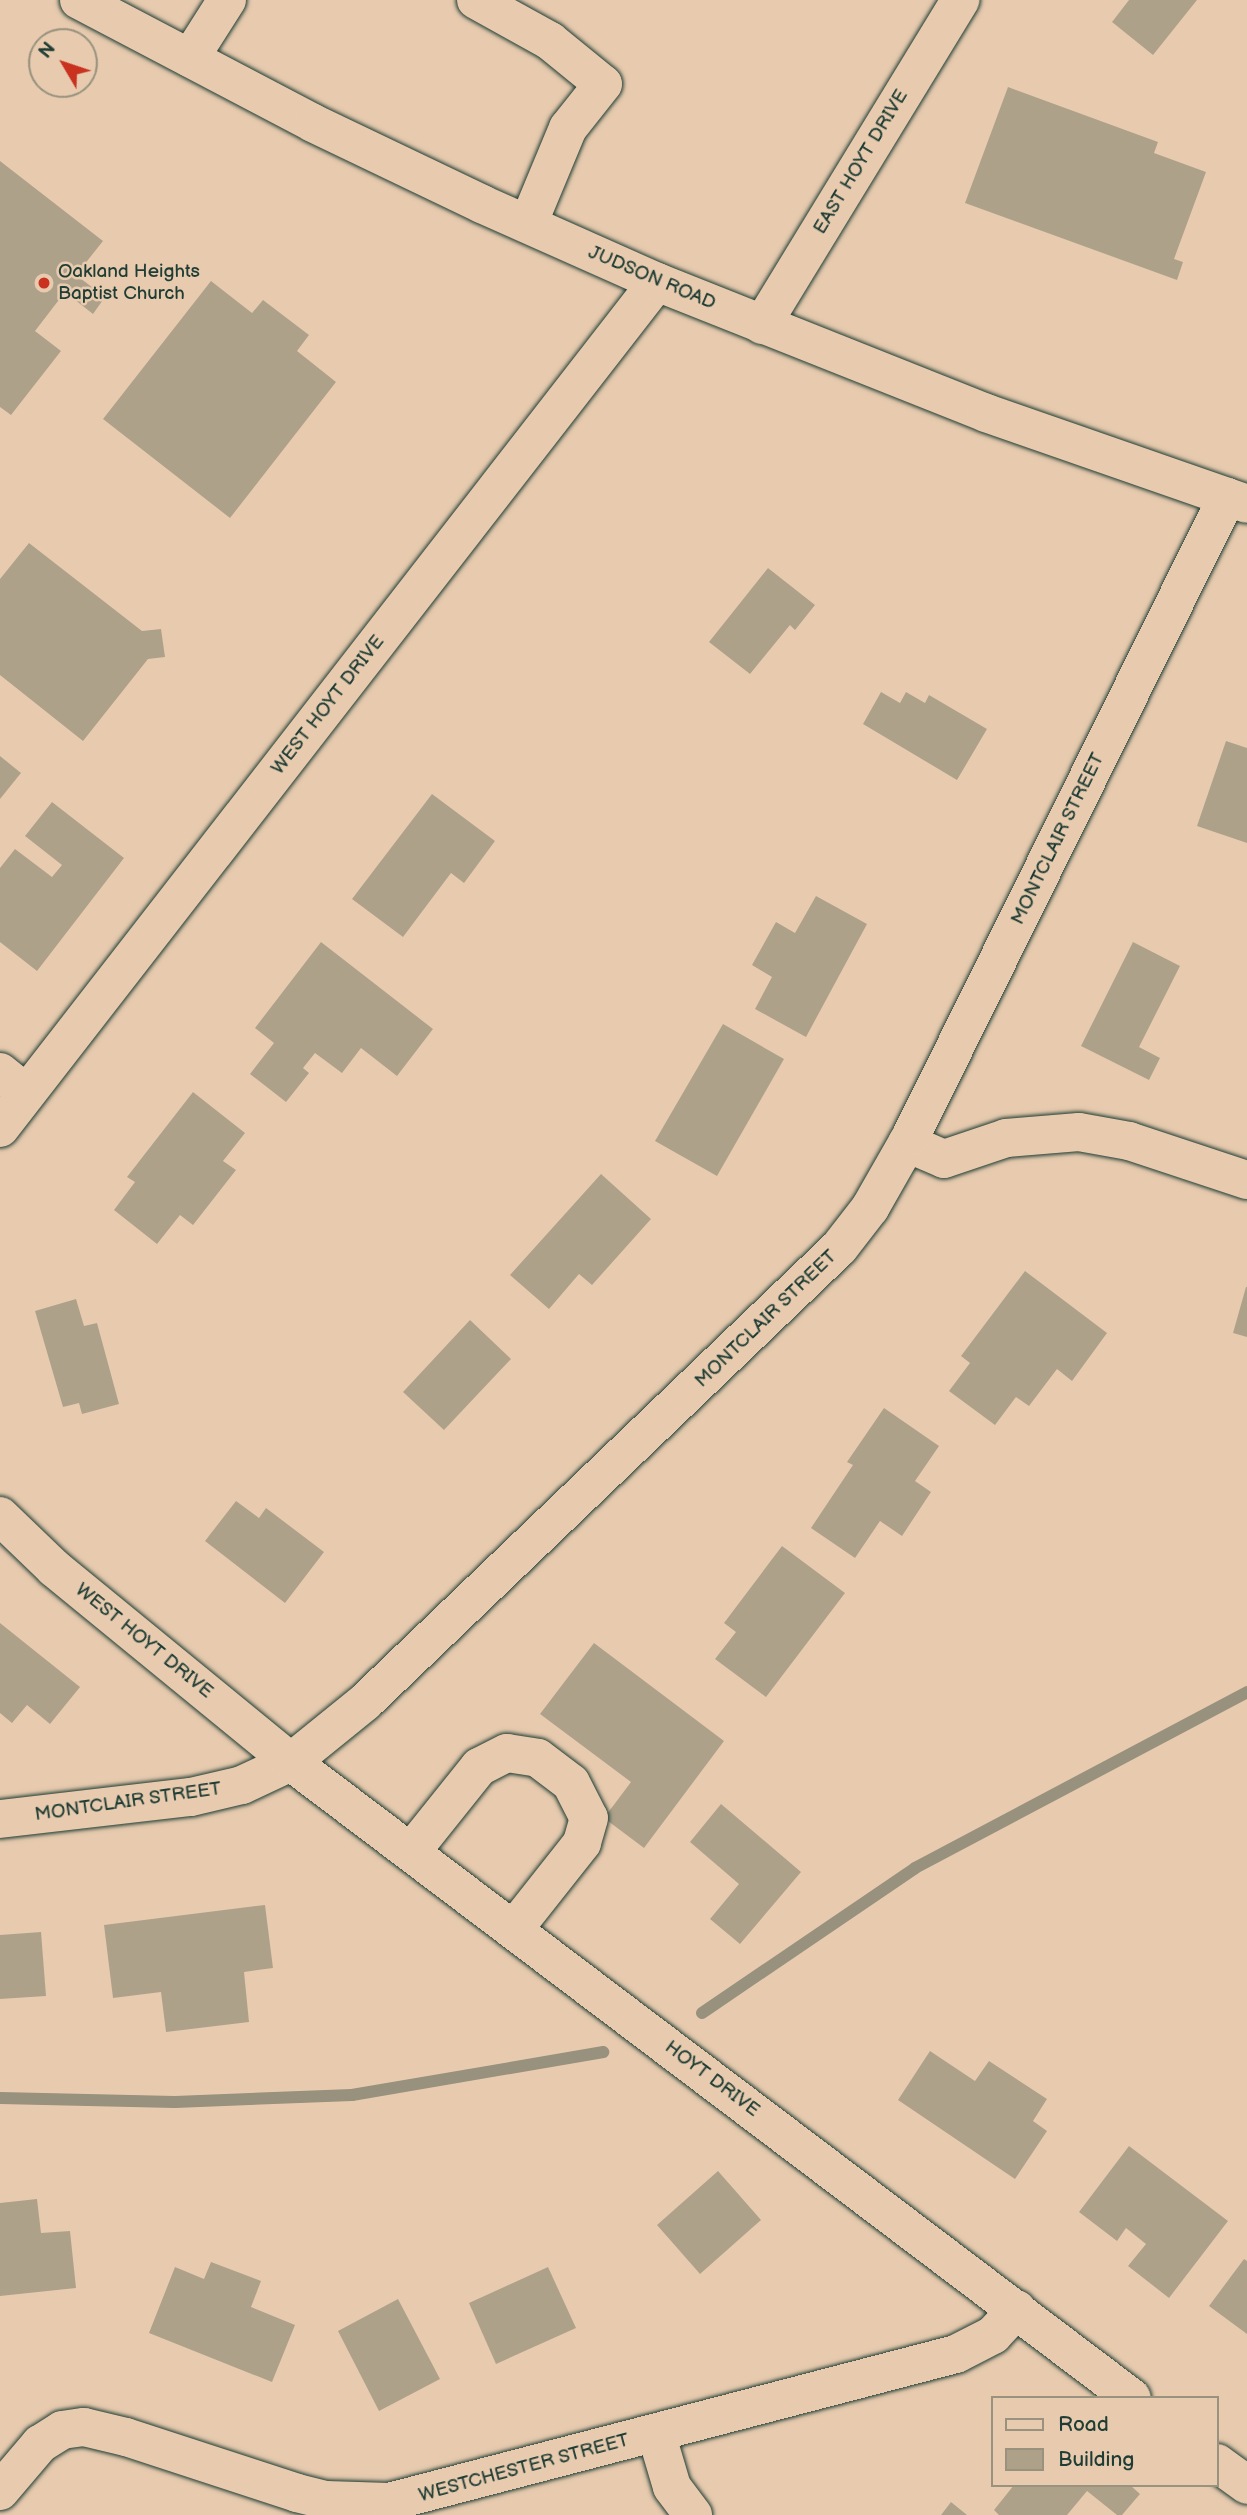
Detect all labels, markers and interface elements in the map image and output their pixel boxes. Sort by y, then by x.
north arrow [28,28,98,98]
text: N [34,38,61,64]
street label: EAST HOYT DRIVE [809,86,913,238]
street label: JUDSON ROAD [585,241,719,315]
place label: Oakland Heights Baptist Church [58,261,200,305]
marker: Oakland Heights Baptist Church [36,275,52,291]
street label: WEST HOYT DRIVE [267,631,389,779]
street label: MONTCLAIR STREET [1006,749,1110,929]
street label: MONTCLAIR STREET [690,1245,842,1393]
street label: WEST HOYT DRIVE [71,1579,217,1703]
street label: MONTCLAIR STREET [33,1778,223,1826]
street label: HOYT DRIVE [660,2036,764,2122]
legend [992,2396,1219,2487]
text: Road [1058,2412,1109,2437]
street label: WESTCHESTER STREET [416,2429,632,2507]
text: Building [1058,2447,1134,2472]

